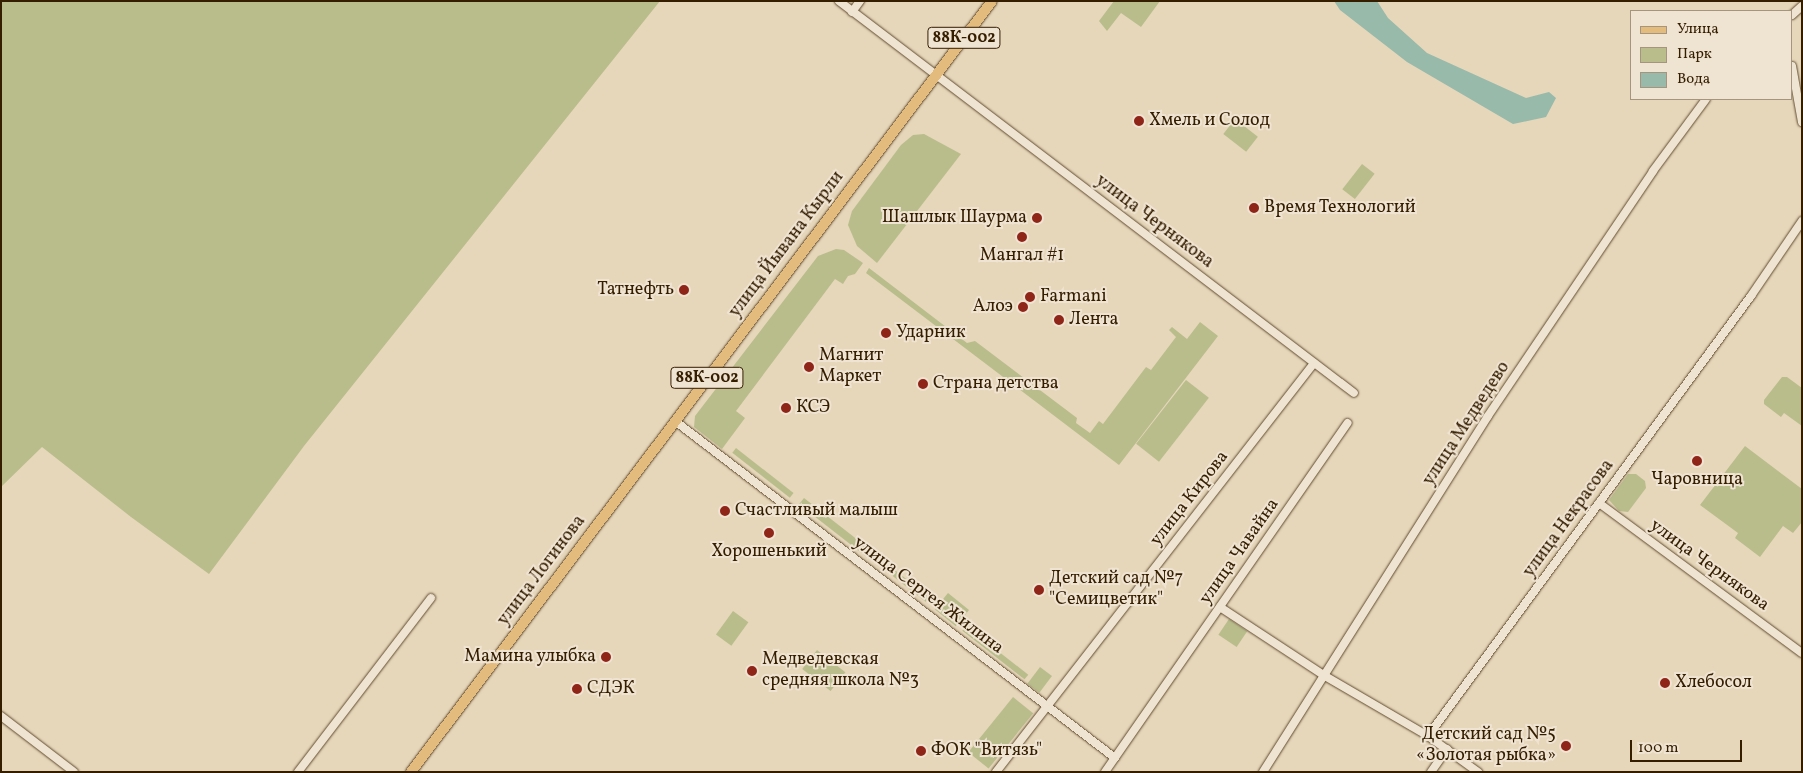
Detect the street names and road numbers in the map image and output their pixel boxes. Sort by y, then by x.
road number: 88К-002 [926,24,1002,52]
street label: улица Йывана Кырли [725,168,849,322]
street label: улица Чернякова [1091,171,1217,273]
street label: улица Медведево [1419,358,1515,490]
road number: 88К-002 [670,364,744,392]
street label: улица Кирова [1146,447,1234,551]
street label: улица Некрасова [1519,456,1619,582]
street label: улица Чавайна [1196,495,1284,609]
street label: улица Логинова [493,511,591,631]
street label: улица Чернякова [1645,515,1773,617]
street label: улица Сергея Жилина [849,532,1007,660]

